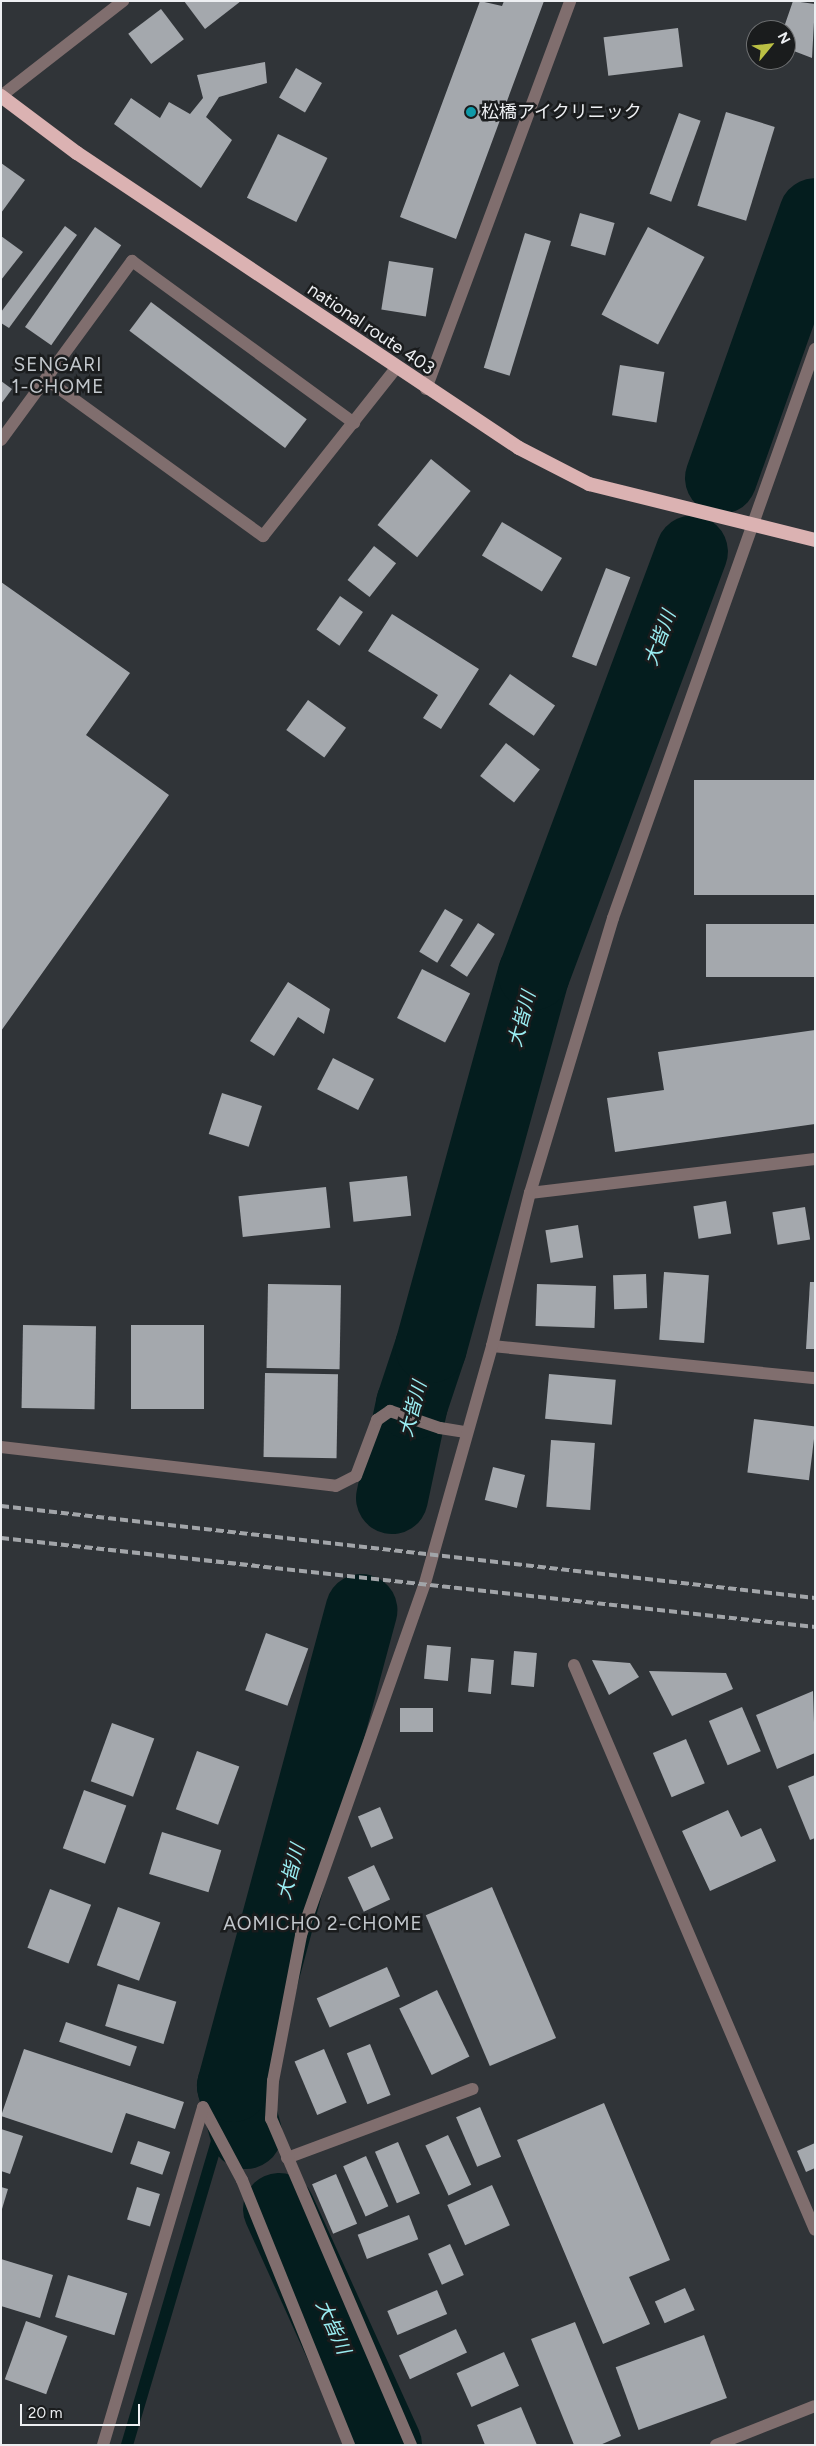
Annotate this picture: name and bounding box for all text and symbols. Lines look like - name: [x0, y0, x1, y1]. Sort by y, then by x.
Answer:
- north arrow: [746, 20, 796, 70]
- text: N: [774, 29, 794, 47]
- place label: 松橋アイクリニック: [481, 101, 643, 123]
- marker: 松橋アイクリニック: [465, 106, 477, 118]
- street label: national route 403: [303, 279, 439, 379]
- district label: SENGARI 1-CHOME: [11, 354, 105, 398]
- water label: 大皆川: [640, 607, 680, 669]
- water label: 大皆川: [504, 989, 540, 1049]
- water label: 大皆川: [395, 1379, 431, 1439]
- water label: 大皆川: [273, 1842, 309, 1902]
- district label: AOMICHO 2-CHOME: [221, 1913, 425, 1935]
- water label: 大皆川: [311, 2296, 355, 2358]
- scale bar: [22, 2394, 142, 2426]
- text: 20 m: [28, 2404, 62, 2422]

